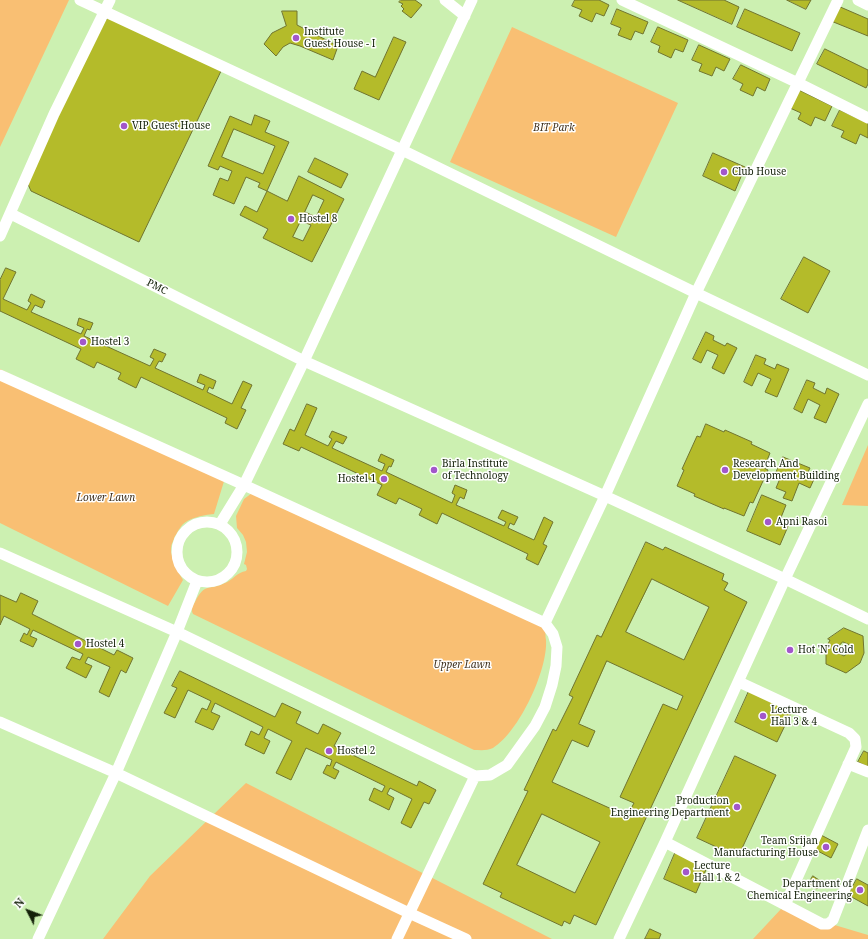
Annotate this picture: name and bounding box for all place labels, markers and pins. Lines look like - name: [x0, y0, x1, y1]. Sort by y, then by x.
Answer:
- place label: Institute Guest House - I: [304, 26, 375, 50]
- marker: Institute Guest House - I: [291, 33, 301, 43]
- place label: VIP Guest House: [132, 120, 210, 132]
- marker: VIP Guest House: [119, 121, 129, 131]
- place label: Club House: [732, 166, 786, 178]
- marker: Club House: [719, 167, 729, 177]
- place label: Hostel 8: [299, 213, 337, 225]
- marker: Hostel 8: [286, 214, 296, 224]
- place label: Hostel 3: [91, 336, 129, 348]
- marker: Hostel 3: [78, 337, 88, 347]
- place label: Birla Institute of Technology: [442, 458, 508, 482]
- place label: Research And Development Building: [733, 458, 839, 482]
- marker: Birla Institute of Technology: [429, 465, 439, 475]
- marker: Research And Development Building: [720, 465, 730, 475]
- place label: Hostel 1: [338, 473, 376, 485]
- marker: Hostel 1: [379, 474, 389, 484]
- place label: Apni Rasoi: [776, 516, 827, 528]
- marker: Apni Rasoi: [763, 517, 773, 527]
- place label: Hostel 4: [86, 638, 124, 650]
- marker: Hostel 4: [73, 639, 83, 649]
- place label: Hot 'N' Cold: [798, 644, 854, 656]
- marker: Hot 'N' Cold: [785, 645, 795, 655]
- place label: Lecture Hall 3 & 4: [771, 704, 817, 728]
- marker: Lecture Hall 3 & 4: [758, 711, 768, 721]
- place label: Hostel 2: [337, 745, 375, 757]
- marker: Hostel 2: [324, 746, 334, 756]
- place label: Production Engineering Department: [611, 795, 729, 818]
- marker: Production Engineering Department: [732, 802, 742, 812]
- place label: Team Srijan Manufacturing House: [714, 835, 818, 858]
- marker: Team Srijan Manufacturing House: [821, 842, 831, 852]
- place label: Lecture Hall 1 & 2: [694, 860, 740, 884]
- marker: Lecture Hall 1 & 2: [681, 867, 691, 877]
- place label: Department of Chemical Engineering: [747, 878, 852, 902]
- marker: Department of Chemical Engineering: [855, 885, 865, 895]

